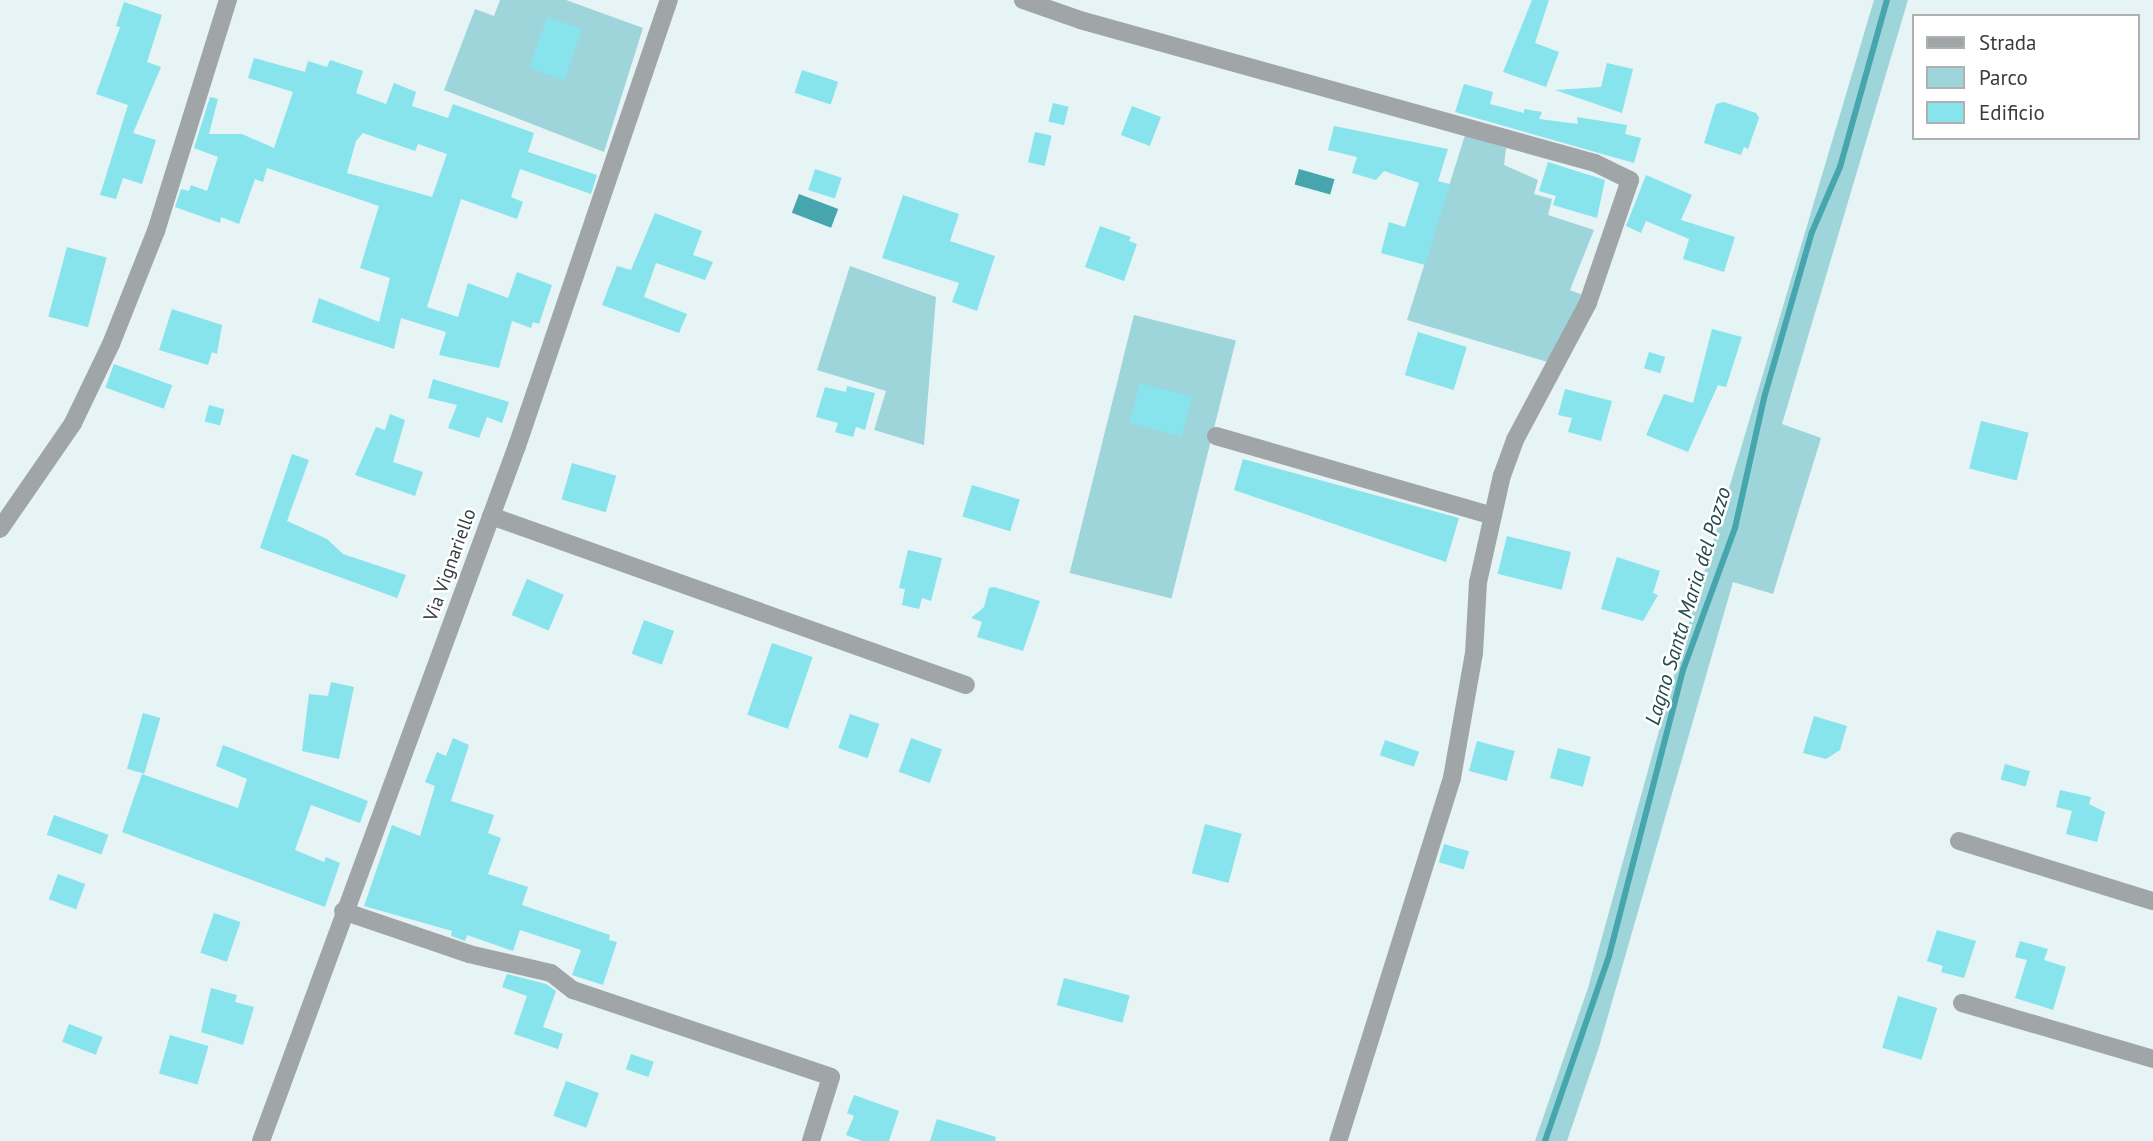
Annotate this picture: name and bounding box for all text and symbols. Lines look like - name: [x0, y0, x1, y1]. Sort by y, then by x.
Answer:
- legend: [1912, 14, 2139, 140]
- text: Strada: [1979, 29, 2037, 56]
- text: Parco: [1979, 64, 2028, 91]
- text: Edificio: [1979, 99, 2045, 126]
- water label: Lagno Santa Maria del Pozzo: [1640, 484, 1736, 728]
- street label: Via Vignariello: [419, 505, 481, 625]

